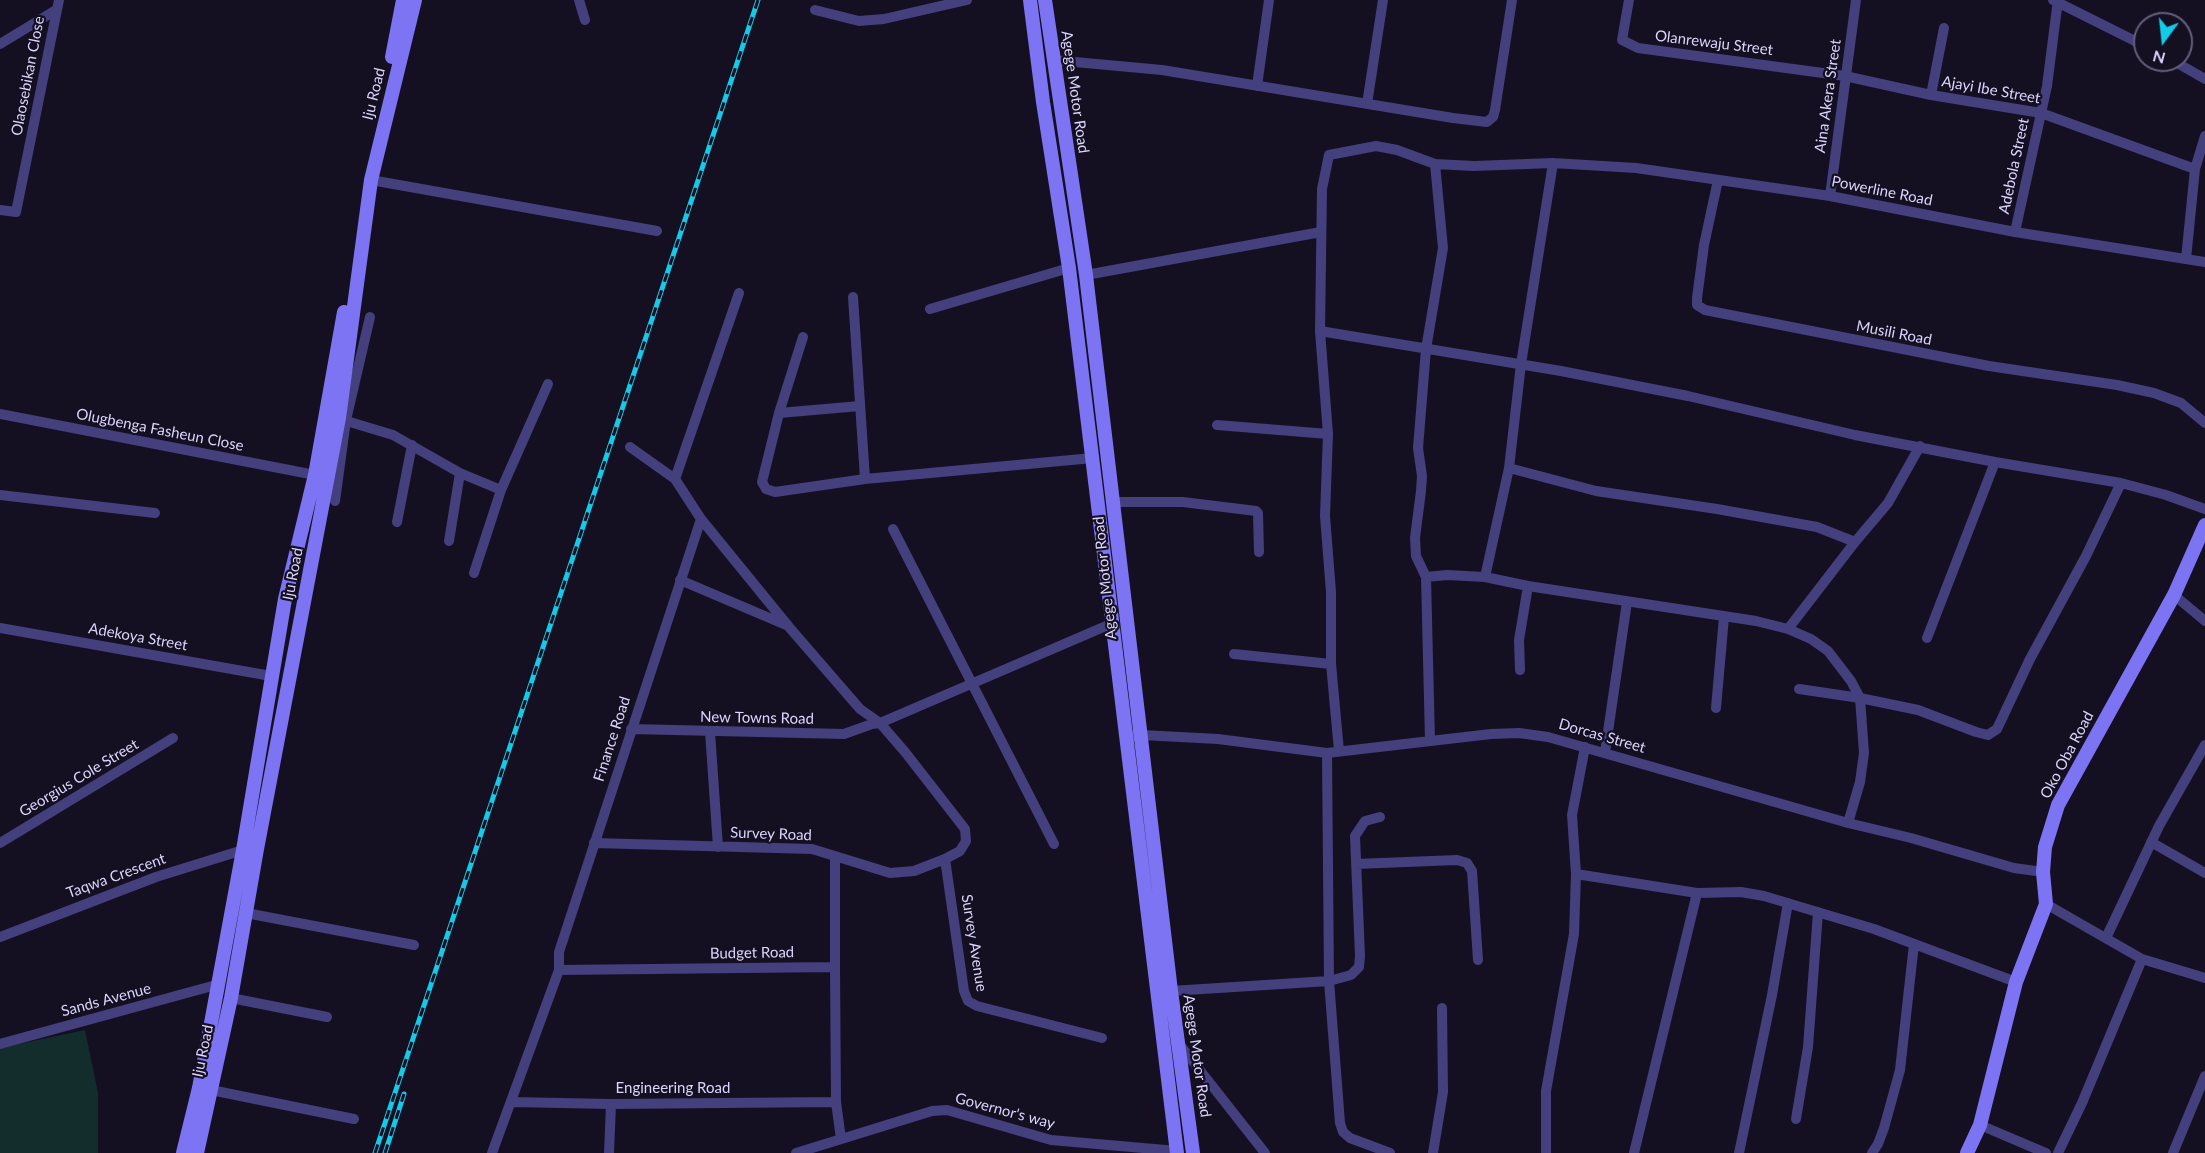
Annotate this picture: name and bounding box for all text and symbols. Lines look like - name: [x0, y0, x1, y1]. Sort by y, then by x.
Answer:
- north arrow: [2133, 12, 2193, 72]
- street label: Olaosebikan Close: [8, 15, 48, 137]
- street label: Olanrewaju Street: [1654, 27, 1774, 59]
- street label: Agege Motor Road: [1057, 30, 1093, 154]
- street label: Aina Akera Street: [1811, 38, 1845, 154]
- text: N: [2150, 47, 2167, 69]
- street label: Iju Road: [359, 66, 389, 122]
- street label: Ajayi Ibe Street: [1940, 72, 2042, 108]
- street label: Adebola Street: [1995, 116, 2033, 216]
- street label: Powerline Road: [1830, 172, 1934, 210]
- street label: Musili Road: [1855, 317, 1933, 349]
- street label: Olugbenga Fasheun Close: [75, 405, 245, 455]
- street label: Agege Motor Road: [1090, 516, 1120, 640]
- street label: Iju Road: [279, 546, 307, 602]
- street label: Adekoya Street: [87, 619, 189, 655]
- street label: Finance Road: [590, 694, 634, 784]
- street label: New Towns Road: [700, 708, 814, 728]
- street label: Oko Oba Road: [2036, 708, 2098, 802]
- street label: Dorcas Street: [1557, 715, 1647, 757]
- street label: Georgius Cole Street: [16, 735, 142, 821]
- street label: Survey Road: [730, 824, 812, 844]
- street label: Taqwa Crescent: [64, 850, 168, 902]
- street label: Survey Avenue: [957, 893, 991, 993]
- street label: Budget Road: [710, 943, 794, 963]
- street label: Sands Avenue: [59, 979, 153, 1021]
- street label: Agege Motor Road: [1179, 994, 1215, 1118]
- street label: Iju Road: [189, 1023, 217, 1079]
- street label: Engineering Road: [616, 1079, 730, 1097]
- street label: Governor's way: [953, 1089, 1057, 1133]

